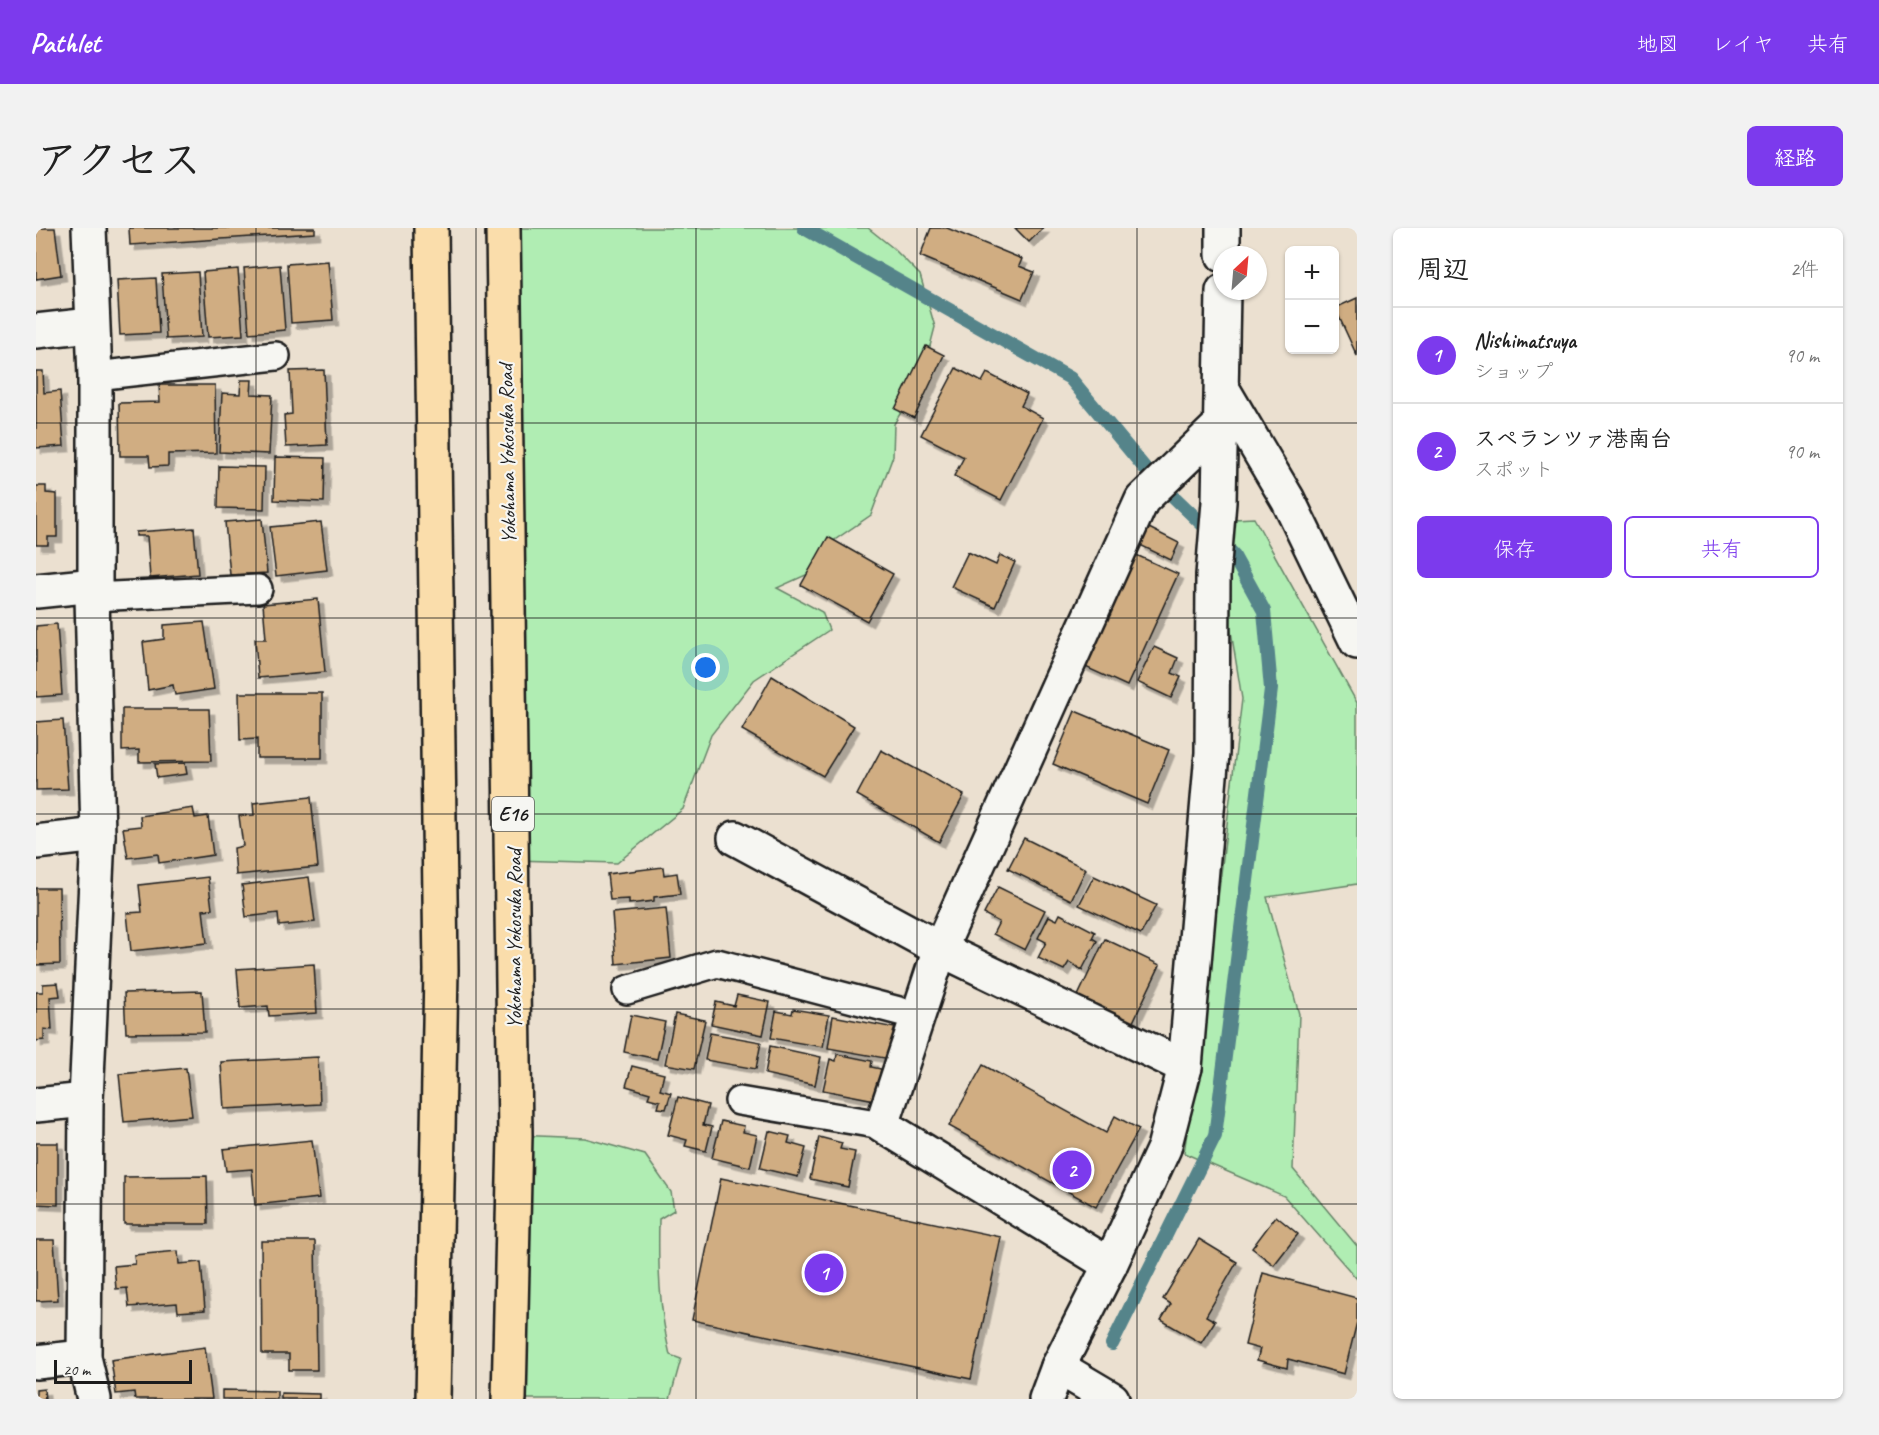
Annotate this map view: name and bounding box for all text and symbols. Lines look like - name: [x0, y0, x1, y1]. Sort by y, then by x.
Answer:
- text: Pathlet: [30, 25, 100, 60]
- text: 地図: [1637, 31, 1679, 57]
- text: レイヤ: [1712, 31, 1774, 57]
- text: 共有: [1807, 31, 1849, 57]
- button: 経路: [1747, 126, 1843, 186]
- text: アクセス: [36, 134, 201, 187]
- north arrow: [1213, 246, 1267, 300]
- map controls: [1285, 246, 1339, 354]
- button: +: [1285, 246, 1339, 300]
- text: 周辺: [1417, 253, 1469, 286]
- text: 2件: [1790, 257, 1819, 282]
- button: −: [1285, 300, 1339, 354]
- text: Nishimatsuya: [1474, 327, 1576, 355]
- text: 1: [1432, 343, 1441, 368]
- text: 90 m: [1785, 343, 1819, 368]
- text: ショップ: [1474, 359, 1553, 384]
- street label: Yokohama Yokosuka Road: [492, 360, 522, 544]
- text: スペランツァ港南台: [1474, 425, 1672, 453]
- text: 2: [1432, 439, 1441, 464]
- text: 90 m: [1785, 439, 1819, 464]
- text: スポット: [1474, 457, 1554, 482]
- button: 保存: [1417, 516, 1612, 578]
- button: 共有: [1624, 516, 1819, 578]
- your location: [691, 653, 720, 682]
- road number: E16: [492, 797, 534, 831]
- street label: Yokohama Yokosuka Road: [501, 845, 527, 1029]
- pin: 2: [1052, 1148, 1092, 1192]
- pin: 1: [804, 1250, 844, 1296]
- scale bar: [54, 1357, 192, 1384]
- text: 20 m: [63, 1360, 90, 1380]

